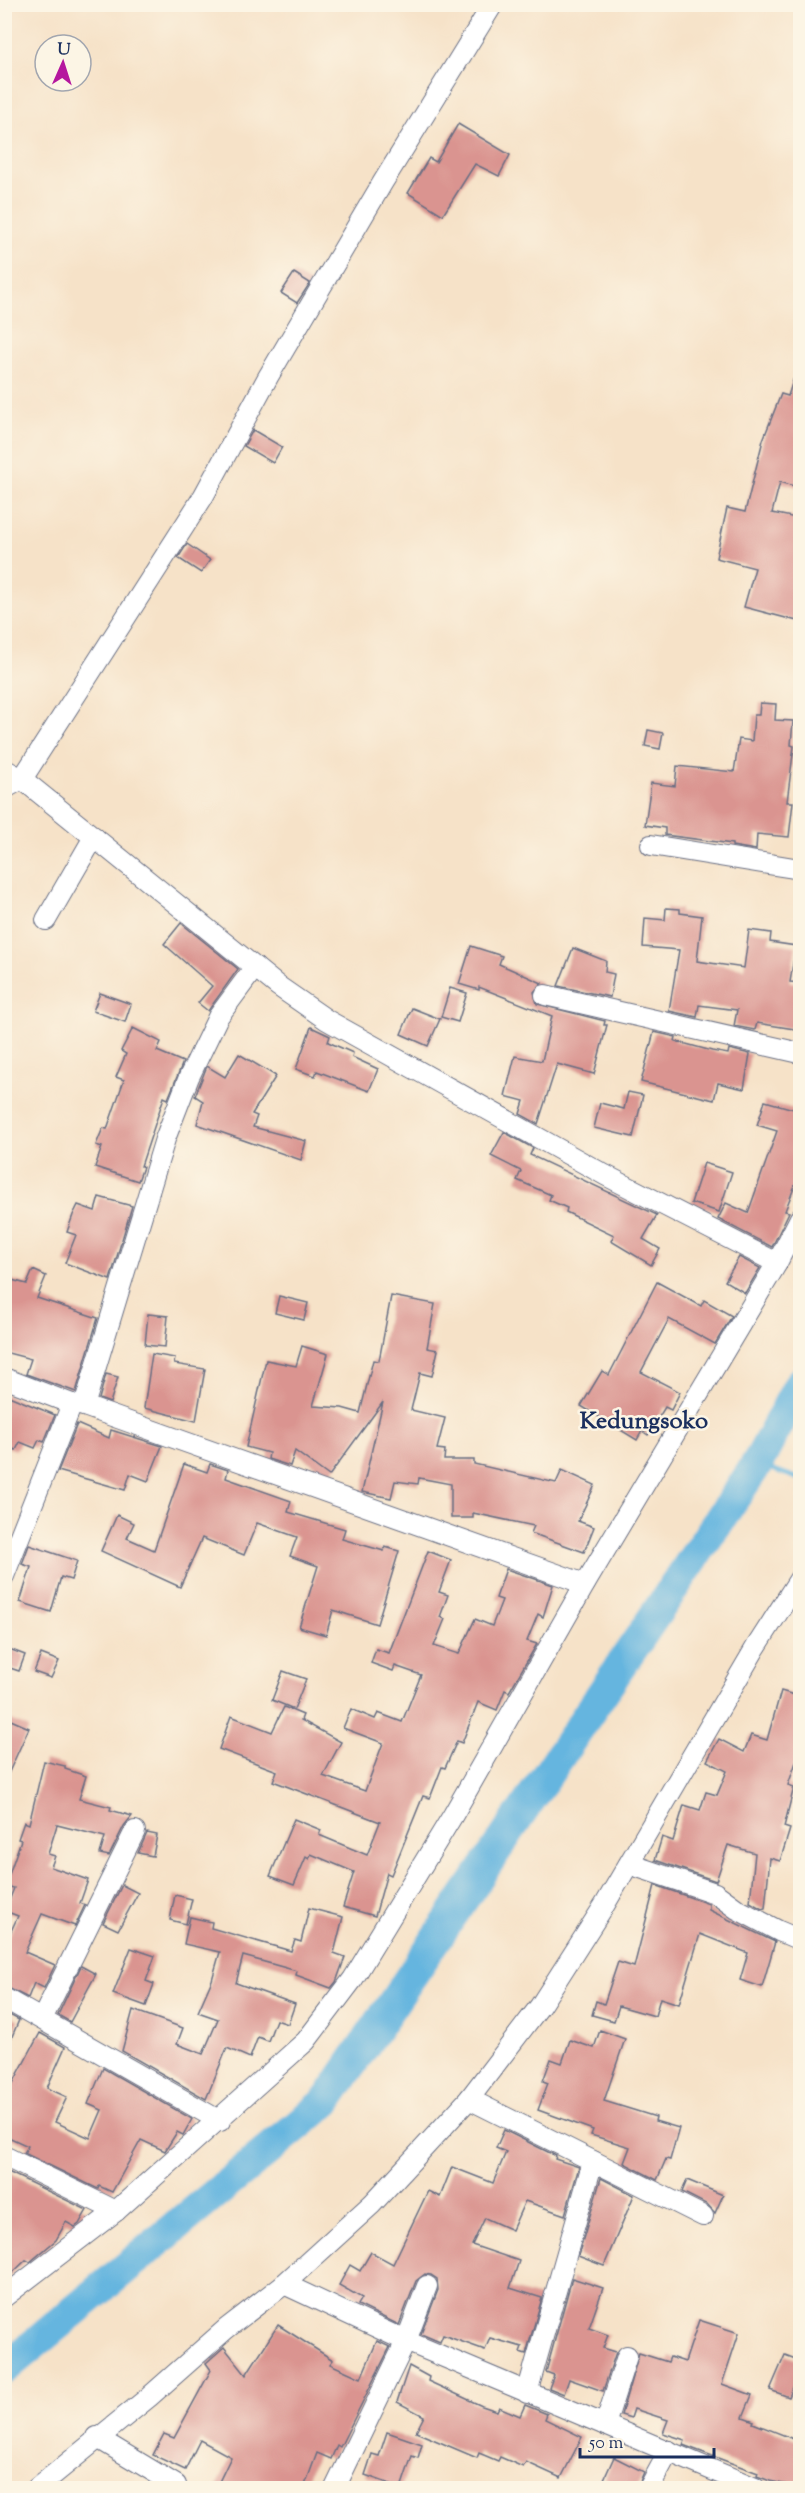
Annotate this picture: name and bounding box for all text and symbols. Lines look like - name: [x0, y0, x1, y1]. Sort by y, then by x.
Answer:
- north arrow: [33, 33, 93, 93]
- text: U: [57, 39, 72, 62]
- district label: Kedungsoko: [580, 1405, 708, 1439]
- scale bar: [580, 2421, 714, 2459]
- text: 50 m: [588, 2431, 624, 2457]

